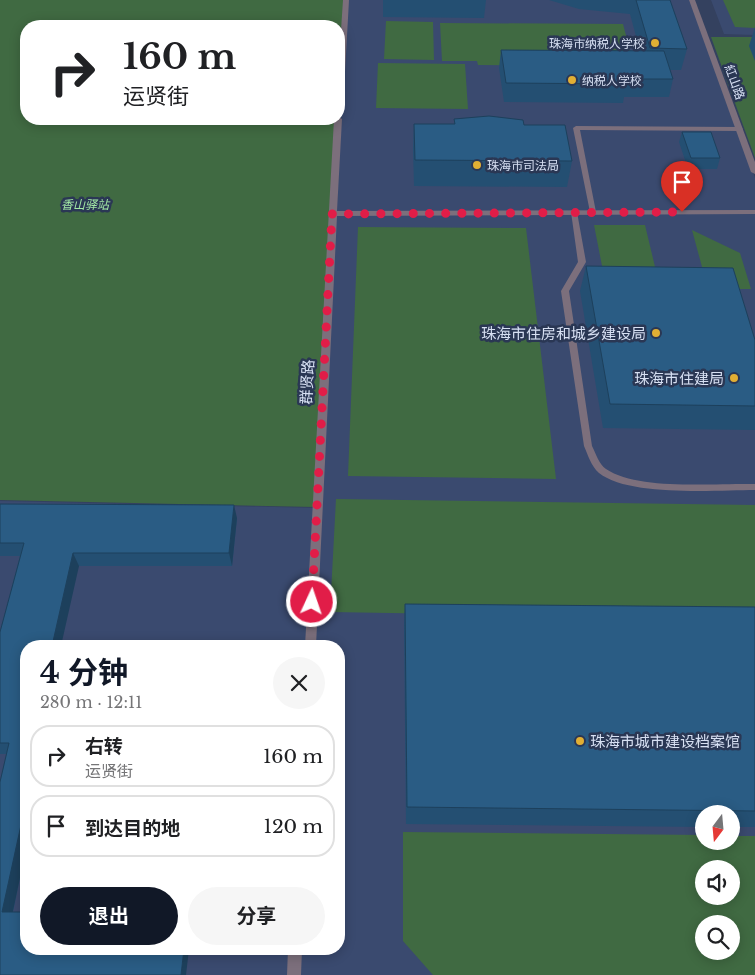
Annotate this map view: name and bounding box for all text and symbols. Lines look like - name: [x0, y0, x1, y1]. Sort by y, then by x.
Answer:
- text: 160 m: [123, 35, 236, 78]
- place label: 珠海市纳税人学校: [549, 36, 645, 51]
- marker: 珠海市纳税人学校: [649, 37, 661, 49]
- icon: right: [40, 40, 105, 105]
- street label: 紅山路: [722, 63, 748, 101]
- place label: 纳税人学校: [582, 73, 642, 88]
- marker: 纳税人学校: [566, 74, 578, 86]
- text: 运贤街: [123, 83, 189, 110]
- place label: 珠海市司法局: [487, 158, 559, 173]
- marker: 珠海市司法局: [471, 159, 483, 171]
- pin: [661, 161, 703, 212]
- icon: arrive: [668, 168, 696, 196]
- park label: 香山驿站: [61, 197, 111, 212]
- place label: 珠海市住房和城乡建设局: [481, 324, 646, 343]
- marker: 珠海市住房和城乡建设局: [650, 327, 662, 339]
- street label: 群贤路: [296, 359, 318, 405]
- place label: 珠海市住建局: [634, 369, 724, 388]
- marker: 珠海市住建局: [728, 372, 740, 384]
- position arrow: [285, 575, 337, 627]
- text: 4 分钟: [40, 654, 128, 691]
- button: close: [273, 657, 325, 709]
- text: 280 m · 12:11: [40, 692, 142, 712]
- place label: 珠海市城市建设档案馆: [590, 732, 740, 751]
- text: 右转: [85, 735, 123, 758]
- marker: 珠海市城市建设档案馆: [574, 735, 586, 747]
- icon: right: [42, 742, 70, 770]
- text: 160 m: [263, 745, 323, 768]
- text: 运贤街: [85, 761, 133, 781]
- north arrow: [695, 805, 740, 850]
- map controls: [695, 805, 740, 960]
- icon: arrive: [42, 812, 70, 840]
- text: 120 m: [263, 815, 323, 838]
- text: 到达目的地: [85, 817, 180, 840]
- button: sound: [695, 860, 740, 905]
- button: 退出: [40, 887, 178, 945]
- button: 分享: [188, 887, 325, 945]
- button: search: [695, 915, 740, 960]

